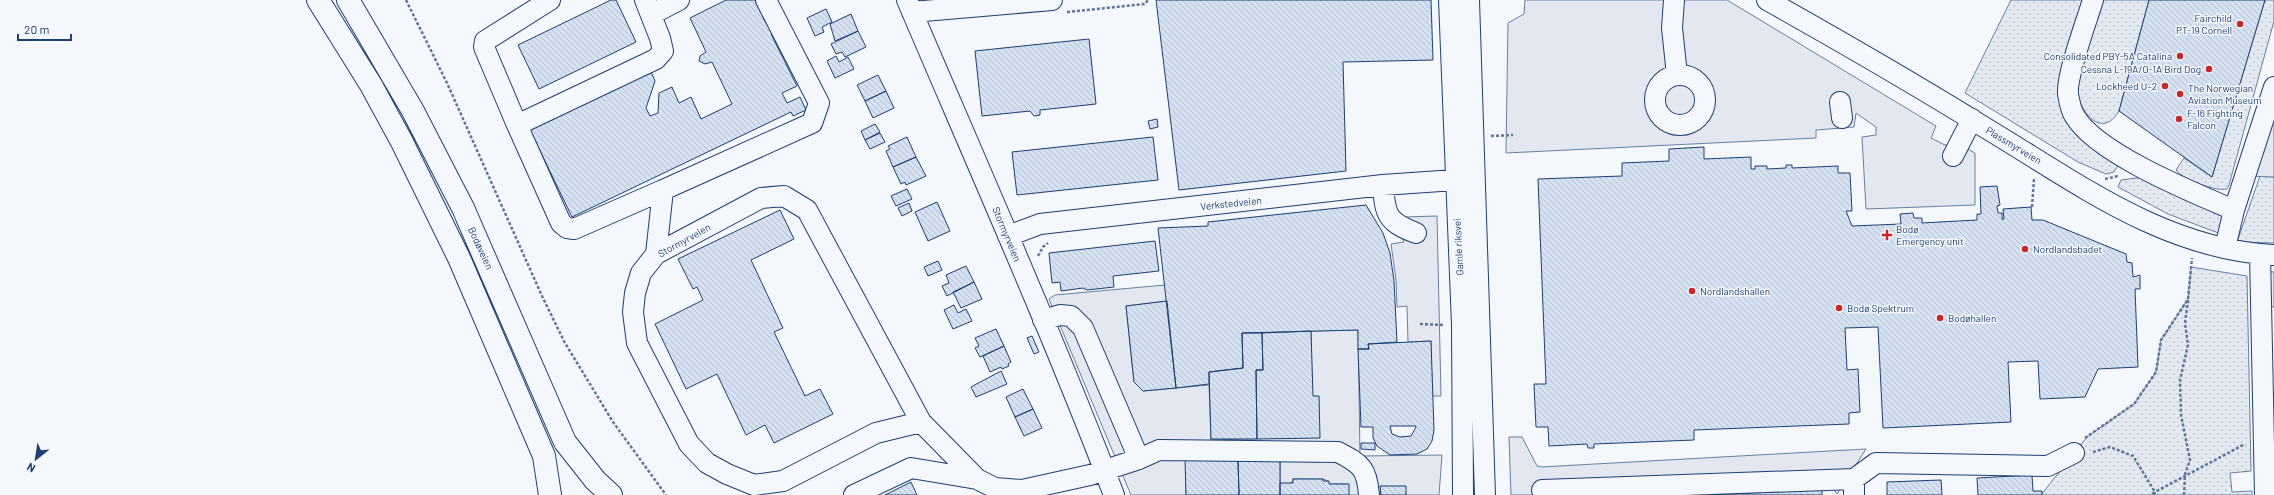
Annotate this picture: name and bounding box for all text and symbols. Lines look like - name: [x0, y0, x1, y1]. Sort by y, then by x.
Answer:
- place label: Fairchild PT-19 Cornell: [2176, 12, 2232, 36]
- scale bar: [18, 16, 71, 42]
- marker: Fairchild PT-19 Cornell: [2235, 19, 2245, 29]
- text: 20 m: [24, 22, 50, 36]
- place label: Consolidated PBY-5A Catalina: [2044, 50, 2172, 62]
- marker: Consolidated PBY-5A Catalina: [2175, 51, 2185, 61]
- place label: Cessna L-19A/O-1A Bird Dog: [2081, 63, 2201, 75]
- marker: Cessna L-19A/O-1A Bird Dog: [2204, 64, 2214, 74]
- place label: Lockheed U–2: [2096, 80, 2157, 92]
- marker: Lockheed U–2: [2160, 81, 2170, 91]
- place label: The Norwegian Aviation Museum: [2188, 82, 2261, 106]
- marker: The Norwegian Aviation Museum: [2175, 89, 2185, 99]
- place label: F-16 Fighting Falcon: [2187, 107, 2243, 131]
- marker: F-16 Fighting Falcon: [2174, 114, 2184, 124]
- street label: Plassmyrveien: [1984, 124, 2044, 166]
- street label: Verkstedveien: [1200, 194, 1262, 212]
- street label: Stormyrveien: [990, 205, 1024, 263]
- street label: Gamle riksvei: [1451, 218, 1465, 276]
- street label: Stormyrveien: [656, 221, 712, 259]
- place label: Bodø Emergency unit: [1896, 223, 1964, 247]
- street label: Bodøveien: [466, 225, 496, 271]
- marker: Bodø Emergency unit: [1881, 229, 1893, 241]
- place label: Nordlandsbadet: [2033, 243, 2103, 255]
- marker: Nordlandsbadet: [2020, 244, 2030, 254]
- place label: Nordlandshallen: [1700, 285, 1770, 297]
- marker: Nordlandshallen: [1687, 286, 1697, 296]
- place label: Bodø Spektrum: [1847, 302, 1914, 314]
- marker: Bodø Spektrum: [1834, 303, 1844, 313]
- place label: Bodøhallen: [1948, 312, 1996, 324]
- marker: Bodøhallen: [1935, 313, 1945, 323]
- north arrow: [16, 439, 56, 479]
- text: N: [24, 461, 37, 476]

